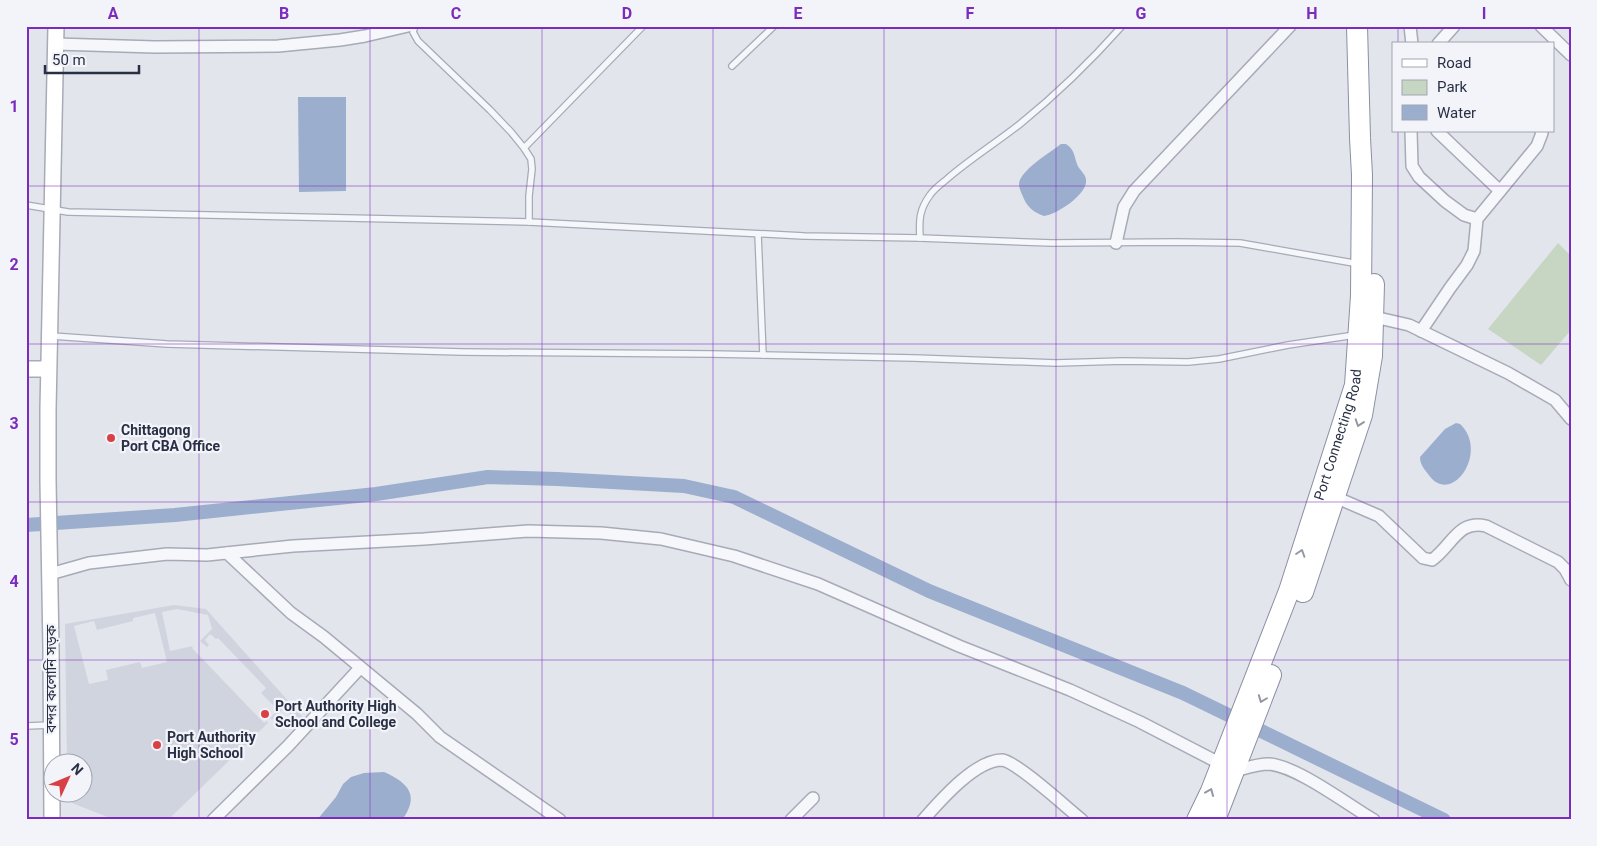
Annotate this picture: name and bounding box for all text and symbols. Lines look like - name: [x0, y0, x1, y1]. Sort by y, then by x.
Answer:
- text: A: [108, 4, 119, 23]
- text: B: [279, 4, 289, 23]
- text: C: [451, 4, 461, 23]
- text: D: [622, 4, 632, 23]
- text: E: [794, 4, 803, 23]
- text: F: [966, 4, 975, 23]
- text: G: [1136, 4, 1147, 23]
- text: H: [1306, 4, 1318, 23]
- text: I: [1482, 4, 1486, 23]
- scale bar: [45, 42, 139, 74]
- legend: [1392, 42, 1554, 132]
- text: 50 m: [52, 51, 86, 69]
- text: Road: [1437, 54, 1471, 72]
- text: Park: [1437, 78, 1468, 96]
- text: 1: [9, 97, 19, 116]
- text: Water: [1437, 104, 1476, 122]
- text: 2: [9, 255, 19, 274]
- street label: Port Connecting Road: [1311, 368, 1364, 502]
- text: 3: [9, 414, 19, 433]
- one-way arrow: [1355, 419, 1365, 427]
- place label: Chittagong Port CBA Office: [121, 422, 220, 454]
- marker: Chittagong Port CBA Office: [105, 432, 117, 444]
- one-way arrow: [1295, 549, 1305, 557]
- text: 4: [9, 572, 19, 591]
- street label: বন্দর কলোনি সড়ক: [43, 624, 59, 734]
- one-way arrow: [1258, 694, 1268, 703]
- place label: Port Authority High School and College: [275, 698, 397, 730]
- marker: Port Authority High School and College: [259, 708, 271, 720]
- place label: Port Authority High School: [167, 729, 257, 761]
- text: 5: [9, 730, 19, 749]
- marker: Port Authority High School: [151, 739, 163, 751]
- north arrow: [42, 754, 92, 804]
- text: N: [68, 760, 87, 778]
- one-way arrow: [1203, 788, 1214, 797]

